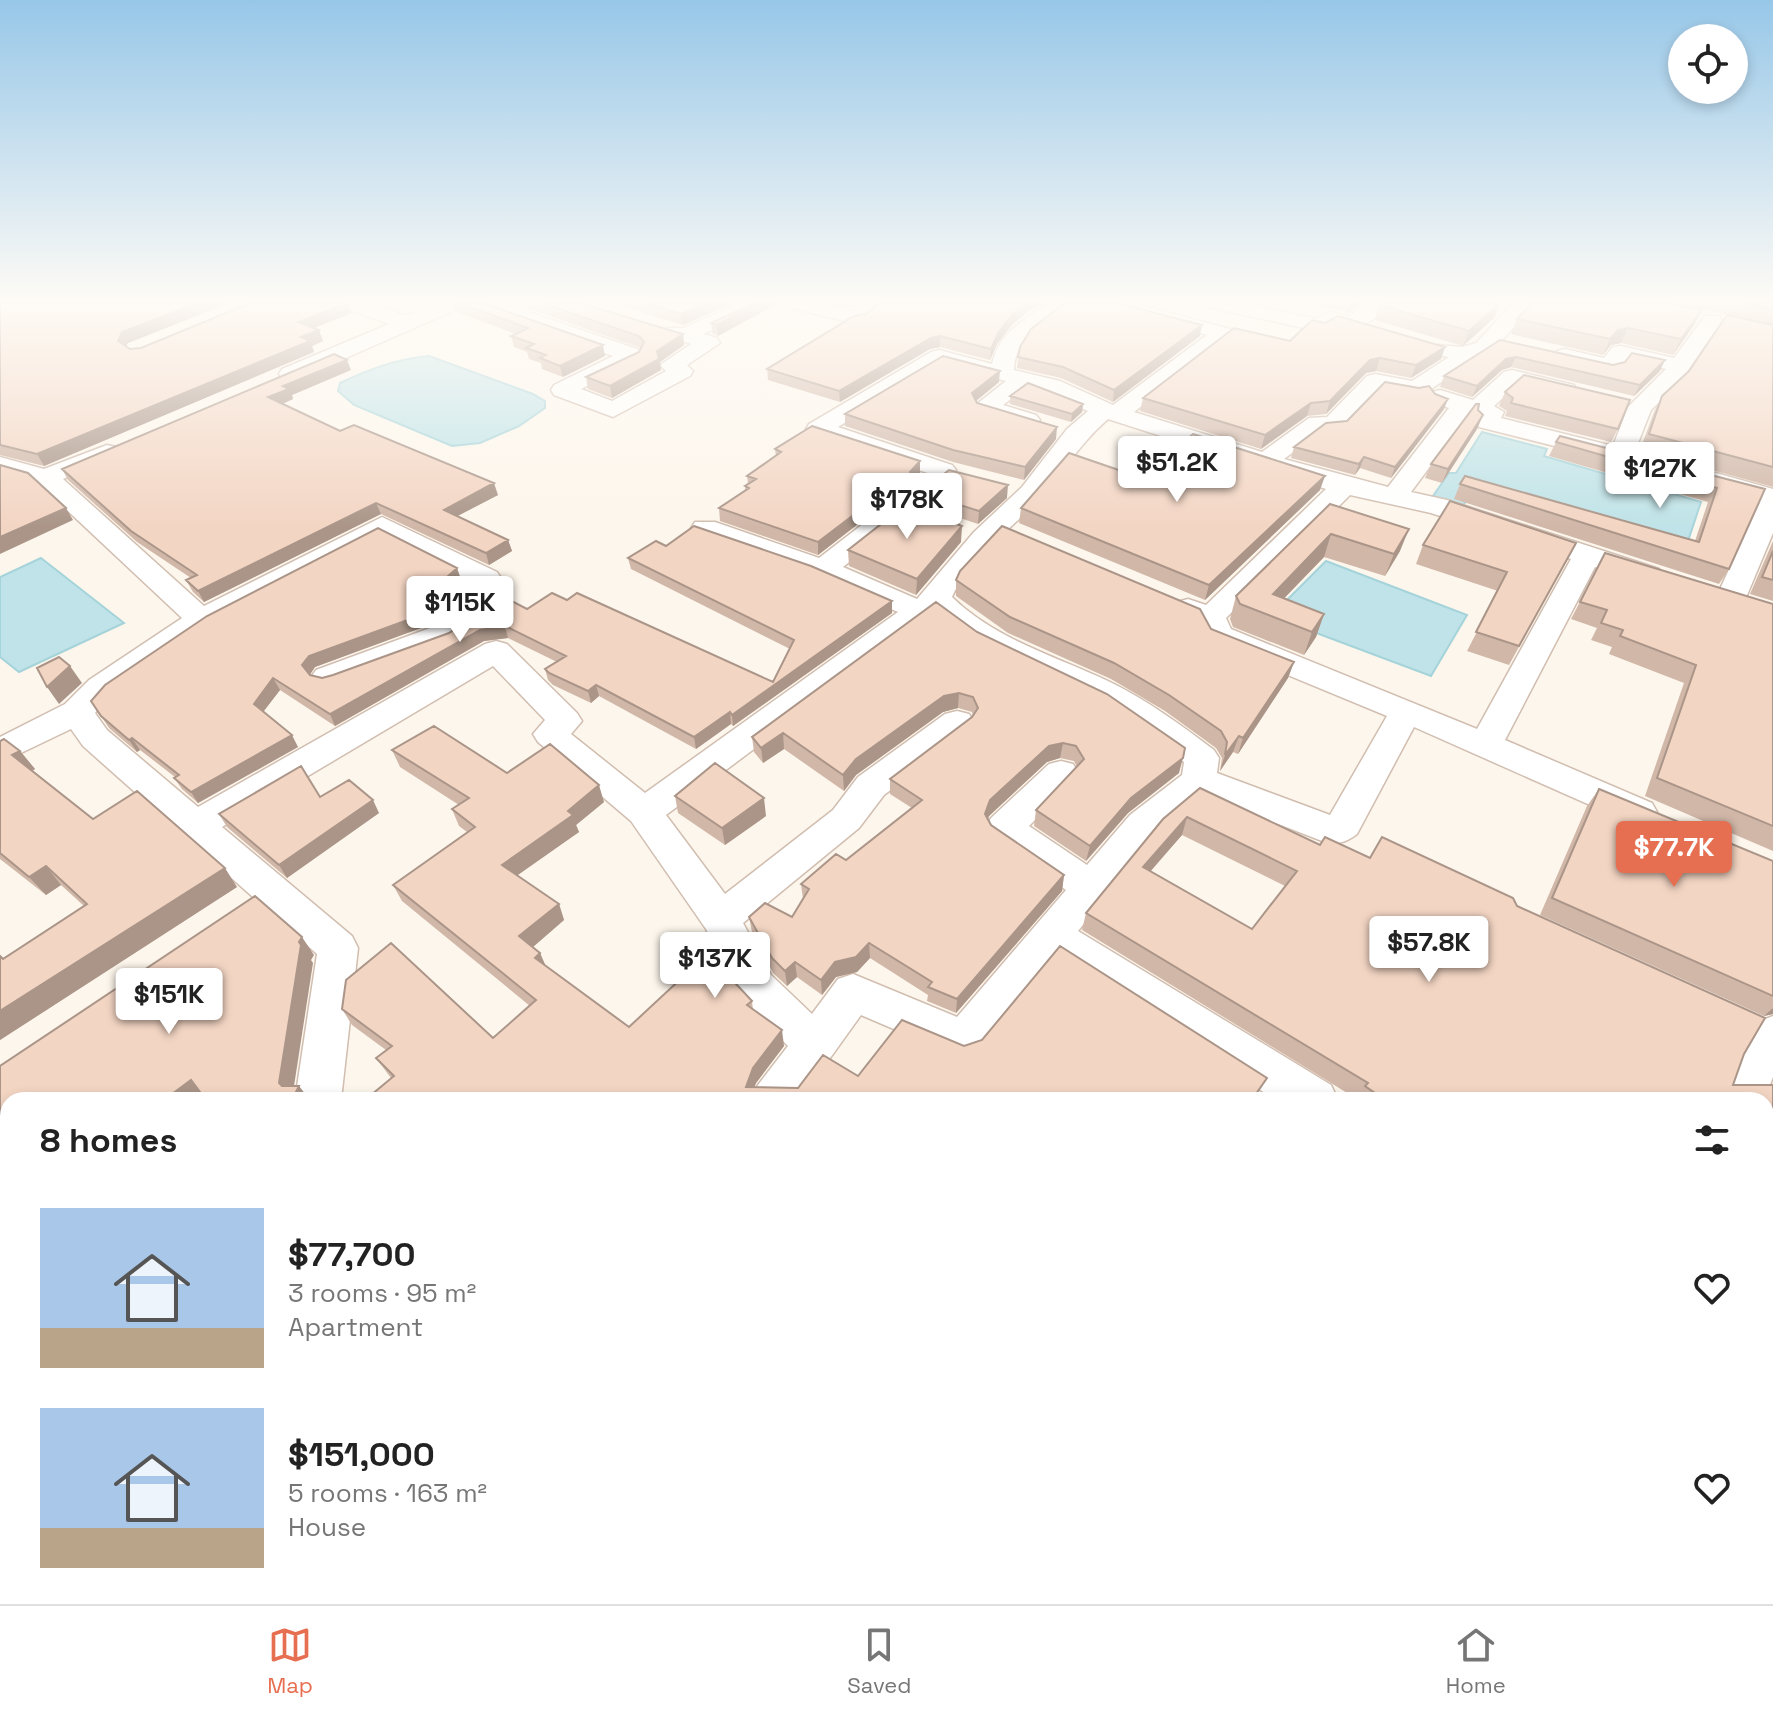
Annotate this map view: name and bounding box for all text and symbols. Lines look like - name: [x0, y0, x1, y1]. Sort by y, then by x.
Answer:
- map controls: [1668, 24, 1748, 104]
- button: locate: [1668, 24, 1748, 104]
- pin: $51.2K: [1112, 436, 1242, 504]
- pin: $127K: [1604, 442, 1716, 510]
- text: $51.2K: [1136, 445, 1218, 479]
- text: $127K: [1623, 451, 1697, 485]
- pin: $178K: [851, 473, 963, 541]
- text: $178K: [870, 482, 944, 516]
- pin: $115K: [404, 576, 516, 644]
- text: $115K: [424, 585, 496, 619]
- pin: $77.7K: [1609, 821, 1739, 889]
- text: $77.7K: [1634, 830, 1714, 864]
- pin: $57.8K: [1364, 916, 1494, 984]
- text: $57.8K: [1387, 925, 1471, 959]
- pin: $137K: [659, 932, 771, 1000]
- text: $137K: [678, 941, 752, 975]
- pin: $151K: [113, 968, 225, 1036]
- text: $151K: [134, 977, 204, 1011]
- icon: filters: [1690, 1118, 1734, 1162]
- text: 8 homes: [40, 1119, 177, 1162]
- text: $77,700: [288, 1233, 416, 1276]
- icon: home: [104, 1240, 200, 1336]
- icon: heart: [1690, 1266, 1734, 1310]
- text: 3 rooms · 95 m²: [288, 1276, 476, 1310]
- text: Apartment: [288, 1310, 423, 1344]
- text: $151,000: [288, 1433, 435, 1476]
- icon: home: [104, 1440, 200, 1536]
- icon: heart: [1690, 1466, 1734, 1510]
- text: 5 rooms · 163 m²: [288, 1476, 487, 1510]
- text: House: [288, 1510, 366, 1544]
- tab: Map: [267, 1623, 313, 1699]
- tab: Saved: [847, 1623, 912, 1699]
- tab: Home: [1446, 1623, 1506, 1699]

